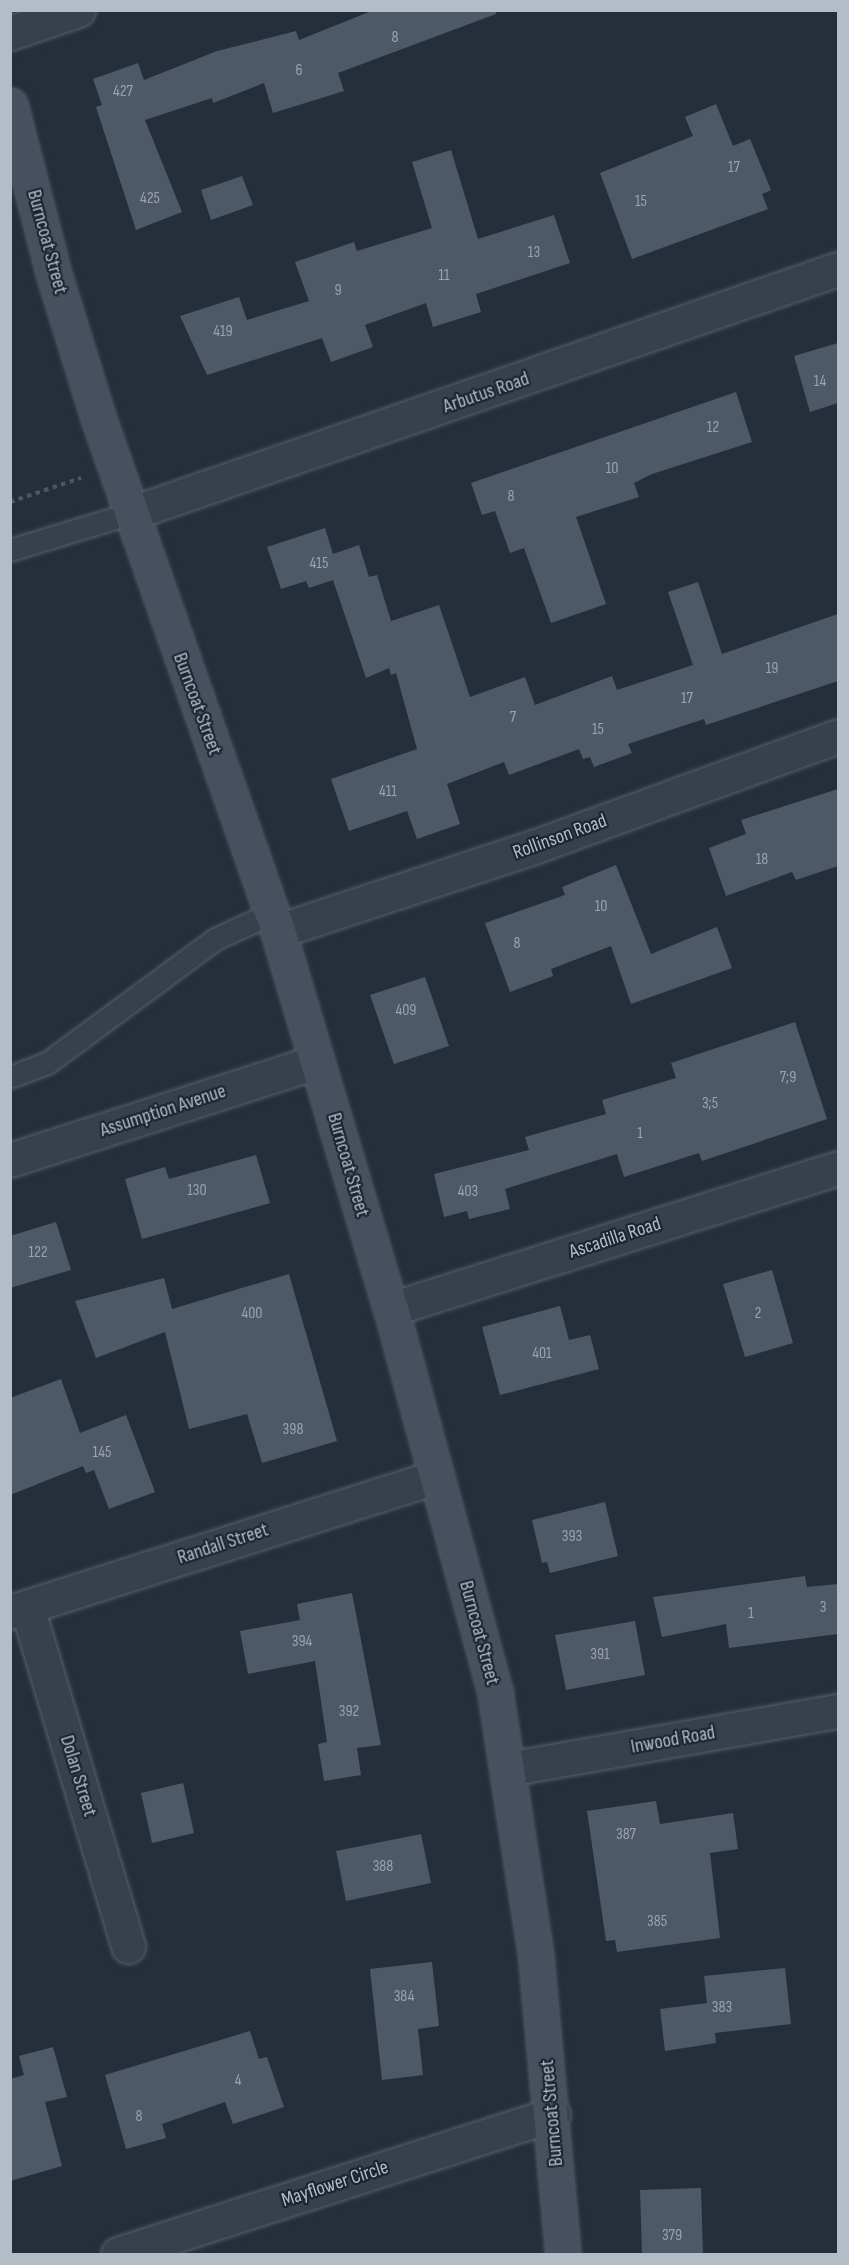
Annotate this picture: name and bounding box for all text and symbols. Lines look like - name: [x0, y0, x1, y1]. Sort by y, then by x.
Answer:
- house number: 8: [391, 28, 399, 48]
- house number: 6: [295, 61, 303, 81]
- house number: 427: [113, 82, 133, 102]
- house number: 17: [728, 158, 740, 178]
- street label: Burncoat Street: [22, 187, 72, 297]
- house number: 425: [140, 189, 160, 209]
- house number: 15: [635, 192, 647, 212]
- house number: 13: [528, 243, 540, 263]
- house number: 11: [438, 266, 450, 286]
- house number: 9: [334, 281, 342, 301]
- house number: 419: [213, 322, 233, 342]
- street label: Arbutus Road: [440, 367, 532, 419]
- house number: 14: [814, 372, 826, 392]
- house number: 12: [707, 418, 719, 438]
- house number: 10: [606, 459, 618, 479]
- house number: 8: [507, 487, 515, 507]
- house number: 415: [310, 554, 328, 574]
- street label: Burncoat Street: [167, 650, 227, 758]
- house number: 19: [766, 659, 778, 679]
- house number: 17: [681, 689, 693, 709]
- house number: 7: [510, 708, 516, 728]
- house number: 15: [592, 720, 604, 740]
- house number: 411: [379, 782, 397, 802]
- street label: Rollinson Road: [510, 809, 610, 865]
- house number: 18: [756, 850, 768, 870]
- house number: 10: [595, 897, 607, 917]
- house number: 8: [513, 934, 521, 954]
- house number: 409: [396, 1001, 416, 1021]
- house number: 7;9: [780, 1068, 796, 1088]
- street label: Assumption Avenue: [97, 1079, 229, 1143]
- house number: 3;5: [702, 1094, 718, 1114]
- street label: Burncoat Street: [322, 1110, 374, 1220]
- house number: 1: [637, 1124, 643, 1144]
- house number: 130: [187, 1181, 207, 1201]
- house number: 403: [458, 1182, 478, 1202]
- street label: Ascadilla Road: [566, 1212, 664, 1264]
- house number: 122: [29, 1243, 47, 1263]
- house number: 400: [242, 1304, 262, 1324]
- house number: 2: [755, 1304, 761, 1324]
- house number: 401: [532, 1344, 552, 1364]
- house number: 398: [283, 1420, 303, 1440]
- house number: 145: [93, 1443, 111, 1463]
- street label: Randall Street: [175, 1518, 271, 1570]
- house number: 393: [562, 1527, 582, 1547]
- street label: Burncoat Street: [454, 1578, 504, 1688]
- house number: 3: [820, 1598, 826, 1618]
- house number: 1: [748, 1604, 754, 1624]
- house number: 394: [292, 1632, 312, 1652]
- house number: 391: [590, 1645, 610, 1665]
- house number: 392: [339, 1702, 359, 1722]
- street label: Inwood Road: [629, 1721, 717, 1759]
- street label: Dolan Street: [54, 1733, 102, 1819]
- house number: 387: [616, 1825, 636, 1845]
- house number: 388: [373, 1857, 393, 1877]
- house number: 385: [647, 1912, 667, 1932]
- house number: 384: [394, 1987, 414, 2007]
- house number: 383: [712, 1998, 732, 2018]
- street label: Burncoat Street: [535, 2059, 569, 2167]
- house number: 4: [235, 2071, 241, 2091]
- house number: 8: [135, 2107, 143, 2127]
- street label: Mayflower Circle: [279, 2155, 391, 2213]
- house number: 379: [662, 2226, 682, 2246]

